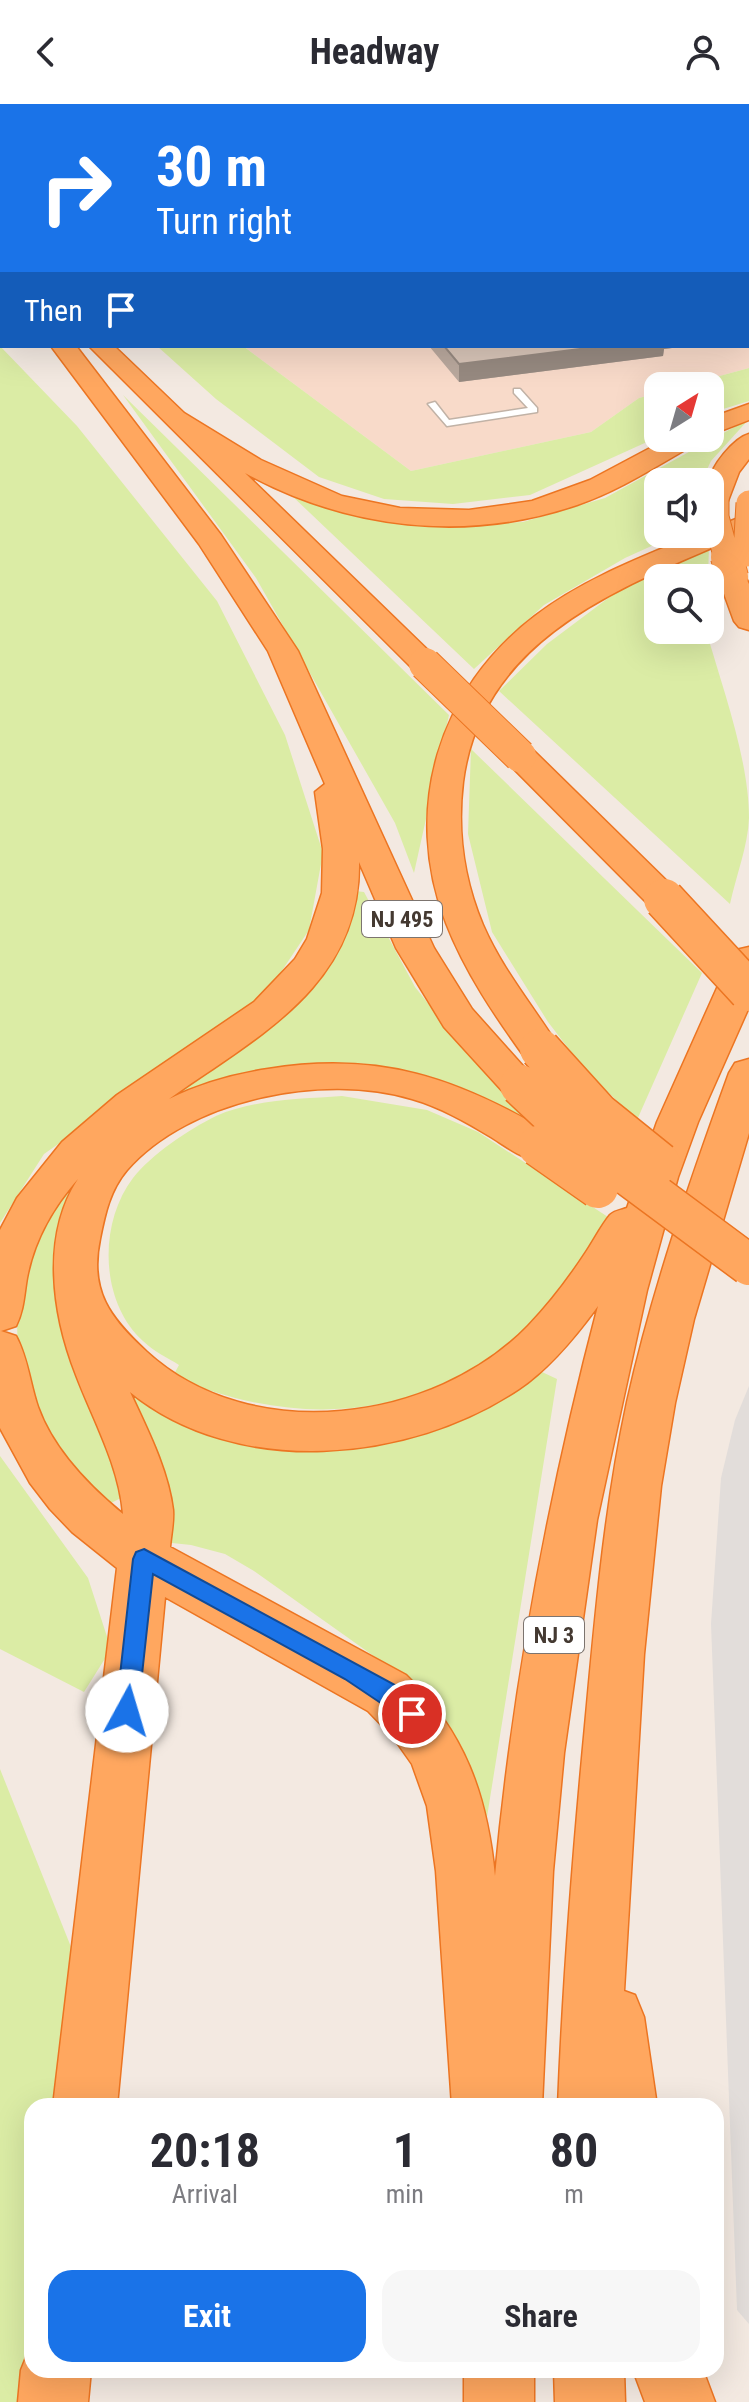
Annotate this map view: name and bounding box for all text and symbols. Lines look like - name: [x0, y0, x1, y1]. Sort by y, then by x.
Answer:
- icon: back: [24, 30, 68, 74]
- icon: person: [681, 30, 725, 74]
- text: Headway: [310, 31, 439, 73]
- text: 30 m: [156, 134, 267, 200]
- icon: right: [24, 136, 128, 240]
- text: Turn right: [156, 201, 292, 243]
- icon: arrive: [99, 288, 143, 332]
- text: Then: [24, 293, 83, 328]
- north arrow: [644, 372, 724, 452]
- map controls: [644, 372, 724, 644]
- button: sound: [644, 468, 724, 548]
- button: search: [644, 564, 724, 644]
- road number: NJ 495: [362, 901, 442, 937]
- road number: NJ 3: [524, 1617, 584, 1653]
- position arrow: [85, 1669, 169, 1753]
- pin: [378, 1680, 446, 1748]
- icon: arrive: [390, 1692, 434, 1736]
- text: 20:18: [150, 2122, 260, 2179]
- text: 1: [393, 2122, 417, 2179]
- text: 80: [550, 2122, 598, 2179]
- text: Arrival: [172, 2179, 238, 2209]
- text: min: [386, 2179, 424, 2209]
- text: m: [564, 2179, 584, 2209]
- button: Exit: [48, 2270, 366, 2362]
- button: Share: [382, 2270, 700, 2362]

